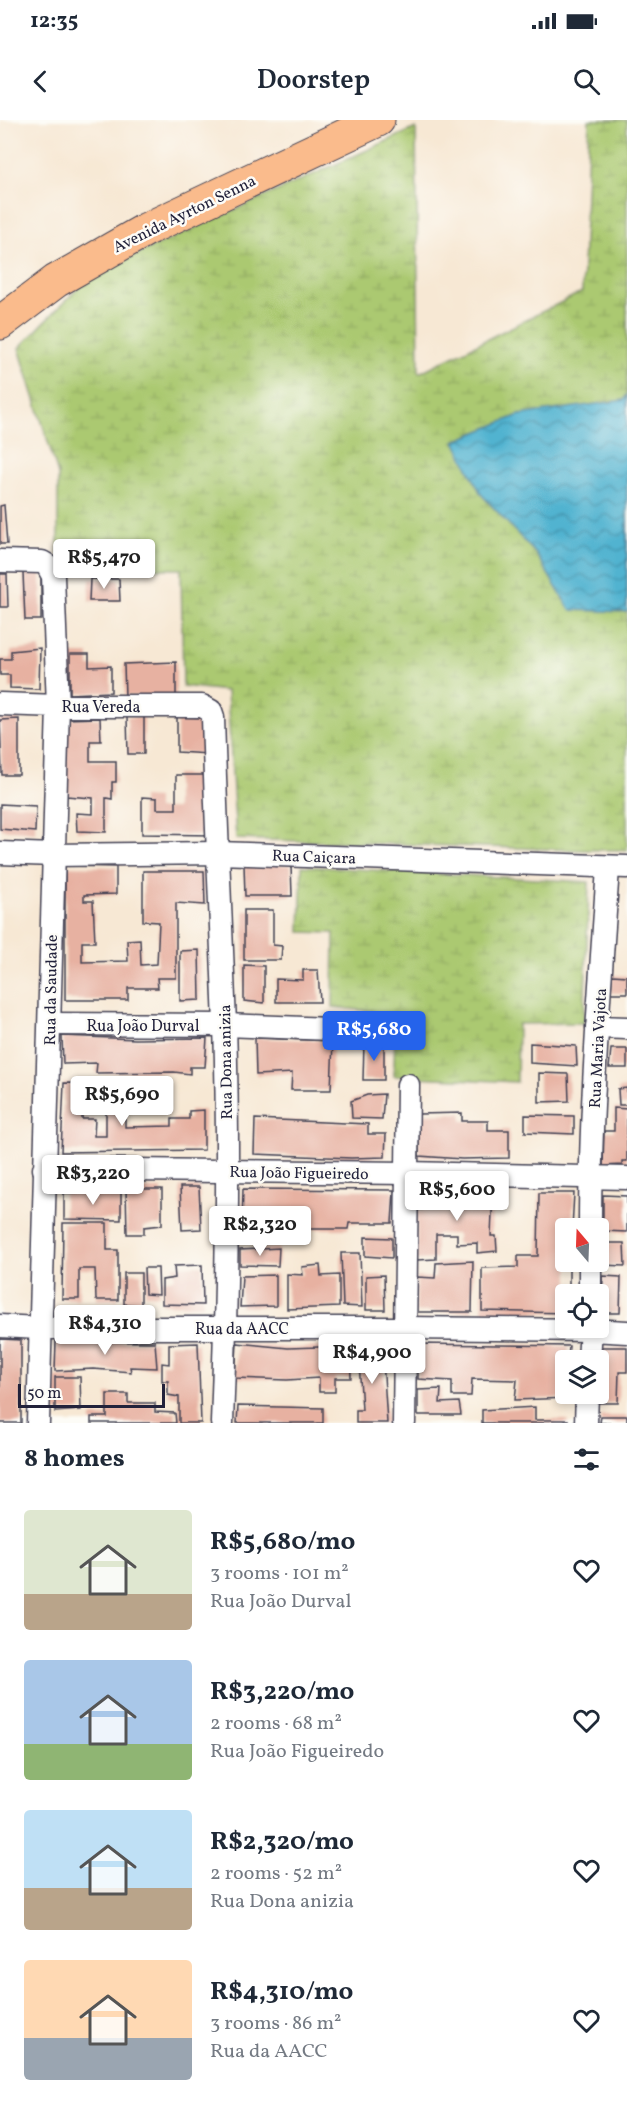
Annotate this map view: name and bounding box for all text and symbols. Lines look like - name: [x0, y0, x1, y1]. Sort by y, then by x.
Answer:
- text: 12:35: [30, 6, 78, 37]
- text: Doorstep: [257, 62, 370, 100]
- icon: back: [24, 65, 57, 98]
- icon: search: [570, 65, 603, 98]
- street label: Avenida Ayrton Senna: [110, 171, 260, 259]
- pin: R$5,470: [49, 539, 159, 590]
- text: R$5,470: [67, 544, 141, 572]
- street label: Rua Vereda: [62, 697, 141, 719]
- street label: Rua Caiçara: [271, 846, 356, 870]
- street label: Rua da Saudade: [40, 934, 64, 1046]
- street label: Rua Maria Vajota: [585, 987, 613, 1109]
- street label: Rua Dona anizia: [215, 1004, 239, 1120]
- pin: R$5,680: [319, 1011, 429, 1062]
- street label: Rua João Durval: [86, 1016, 200, 1038]
- text: R$5,680: [337, 1016, 411, 1044]
- pin: R$5,690: [67, 1076, 177, 1127]
- text: R$5,690: [84, 1081, 160, 1109]
- pin: R$3,220: [38, 1155, 148, 1206]
- text: R$3,220: [56, 1160, 130, 1188]
- street label: Rua João Figueiredo: [229, 1162, 369, 1186]
- pin: R$5,600: [402, 1171, 512, 1222]
- text: R$5,600: [419, 1176, 495, 1204]
- pin: R$2,320: [205, 1206, 315, 1257]
- text: R$2,320: [223, 1211, 297, 1239]
- north arrow: [555, 1218, 609, 1272]
- map controls: [555, 1218, 609, 1404]
- button: locate: [555, 1284, 609, 1338]
- pin: R$4,310: [50, 1305, 160, 1356]
- text: R$4,310: [68, 1310, 142, 1338]
- street label: Rua da AACC: [195, 1319, 289, 1341]
- pin: R$4,900: [317, 1334, 427, 1385]
- text: R$4,900: [332, 1339, 412, 1367]
- button: layers: [555, 1350, 609, 1404]
- scale bar: [18, 1381, 165, 1408]
- text: 50 m: [27, 1383, 61, 1405]
- text: 8 homes: [24, 1441, 125, 1477]
- icon: filters: [570, 1443, 603, 1476]
- text: R$5,680/mo: [210, 1524, 355, 1560]
- icon: home: [72, 1534, 144, 1606]
- icon: heart: [570, 1554, 603, 1587]
- text: 3 rooms · 101 m²: [210, 1560, 349, 1588]
- text: Rua João Durval: [210, 1588, 352, 1616]
- text: R$3,220/mo: [210, 1674, 355, 1710]
- icon: home: [72, 1684, 144, 1756]
- icon: heart: [570, 1704, 603, 1737]
- text: 2 rooms · 68 m²: [210, 1710, 342, 1738]
- text: Rua João Figueiredo: [210, 1738, 384, 1766]
- text: R$2,320/mo: [210, 1824, 354, 1860]
- icon: home: [72, 1834, 144, 1906]
- icon: heart: [570, 1854, 603, 1887]
- text: 2 rooms · 52 m²: [210, 1860, 342, 1888]
- text: Rua Dona anizia: [210, 1888, 354, 1916]
- text: R$4,310/mo: [210, 1974, 353, 2010]
- icon: home: [72, 1984, 144, 2056]
- icon: heart: [570, 2004, 603, 2037]
- text: 3 rooms · 86 m²: [210, 2010, 341, 2038]
- text: Rua da AACC: [210, 2038, 328, 2066]

